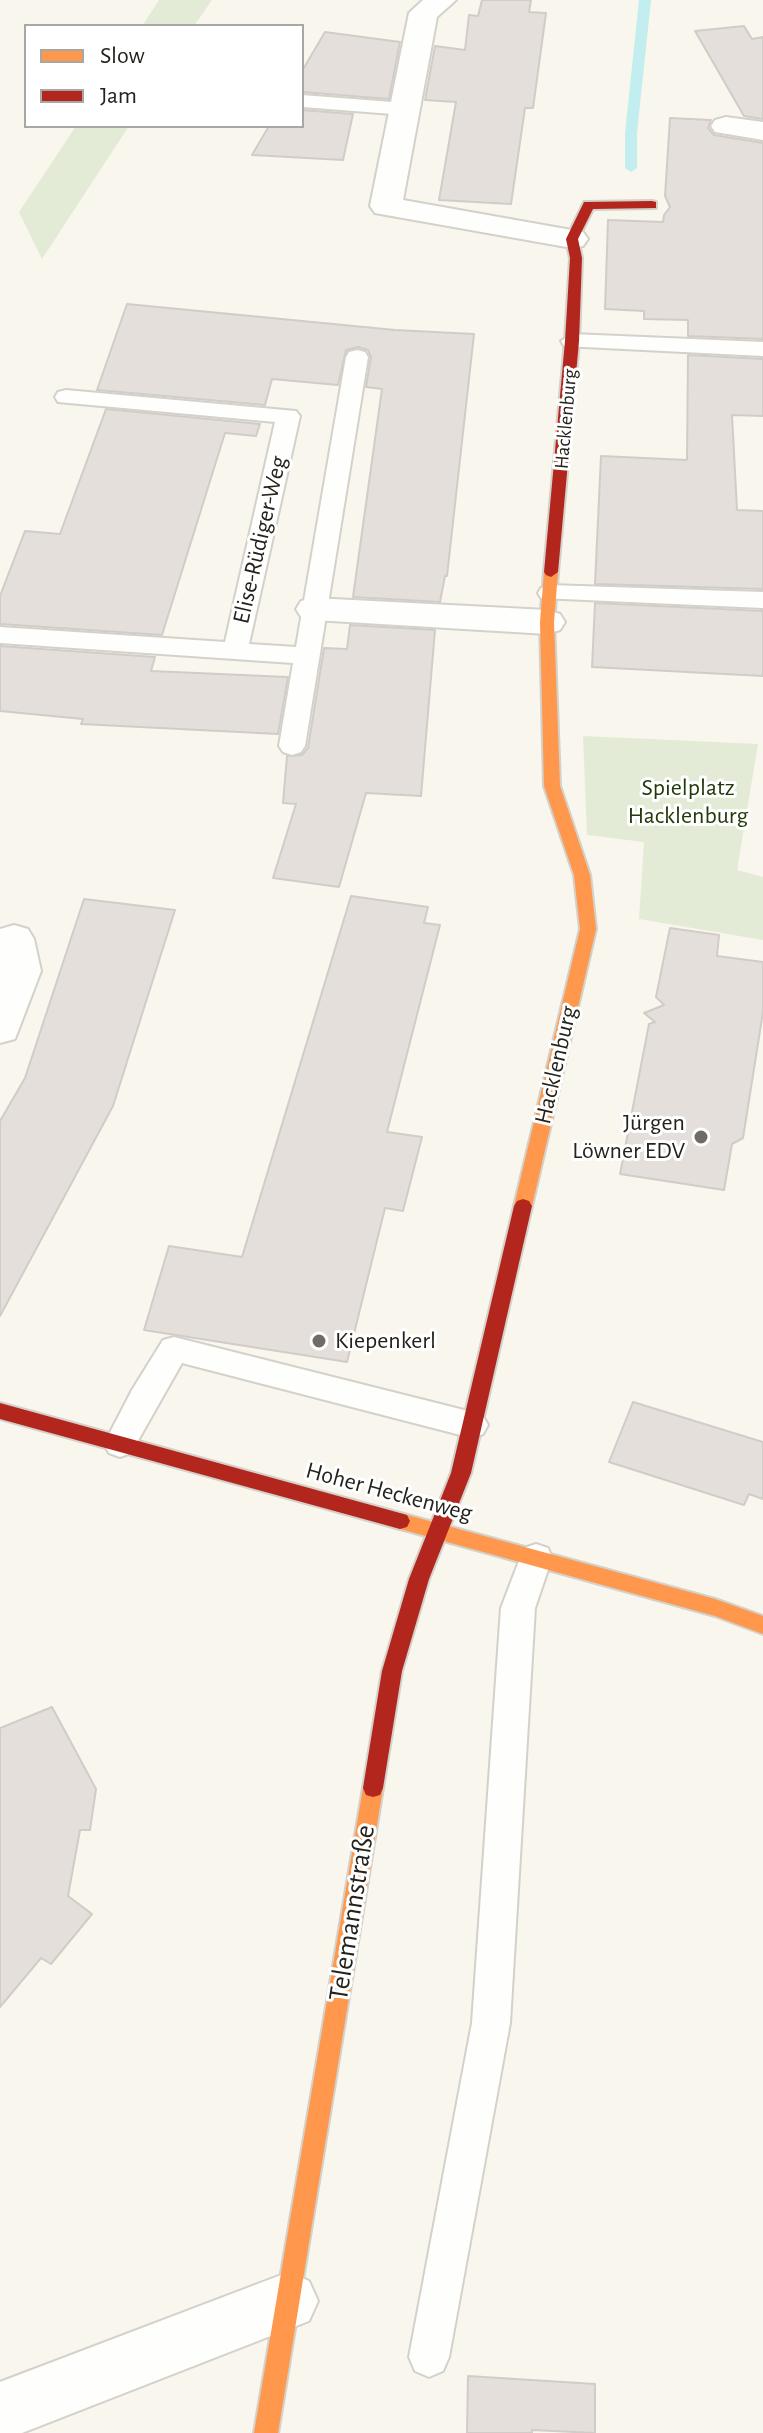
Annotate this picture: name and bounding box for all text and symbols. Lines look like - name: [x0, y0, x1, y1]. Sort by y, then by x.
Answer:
- legend: [24, 24, 304, 128]
- text: Slow: [100, 44, 145, 68]
- text: Jam: [100, 84, 137, 108]
- street label: Hacklenburg: [550, 368, 582, 470]
- street label: Elise-Rüdiger-Weg: [227, 453, 293, 627]
- park label: Spielplatz Hacklenburg: [628, 774, 748, 830]
- street label: Hacklenburg: [528, 1003, 584, 1127]
- place label: Jürgen Löwner EDV: [572, 1109, 685, 1165]
- marker: Jürgen Löwner EDV: [692, 1128, 710, 1146]
- place label: Kiepenkerl: [335, 1327, 436, 1355]
- marker: Kiepenkerl: [310, 1332, 328, 1350]
- street label: Hoher Heckenweg: [303, 1456, 475, 1528]
- street label: Telemannstraße: [322, 1823, 382, 2003]

